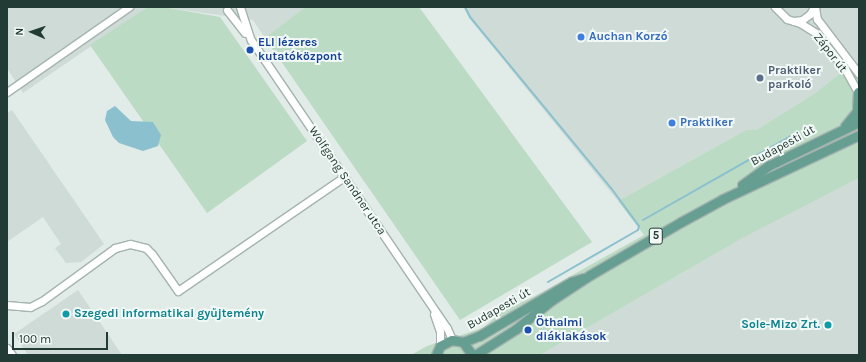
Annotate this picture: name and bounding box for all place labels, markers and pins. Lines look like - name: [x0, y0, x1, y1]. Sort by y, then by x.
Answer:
- place label: Auchan Korzó: [589, 30, 667, 44]
- marker: Auchan Korzó: [576, 32, 586, 42]
- place label: ELI lézeres kutatóközpont: [258, 36, 342, 64]
- marker: ELI lézeres kutatóközpont: [245, 45, 255, 55]
- place label: Praktiker parkoló: [768, 64, 821, 92]
- marker: Praktiker parkoló: [755, 73, 765, 83]
- place label: Praktiker: [680, 116, 733, 130]
- marker: Praktiker: [667, 118, 677, 128]
- place label: Szegedi informatikai gyűjtemény: [74, 307, 264, 321]
- marker: Szegedi informatikai gyűjtemény: [61, 309, 71, 319]
- place label: Öthalmi diáklakások: [536, 316, 606, 344]
- place label: Sole-Mizo Zrt.: [741, 318, 820, 332]
- marker: Sole-Mizo Zrt.: [823, 320, 833, 330]
- marker: Öthalmi diáklakások: [523, 325, 533, 335]

